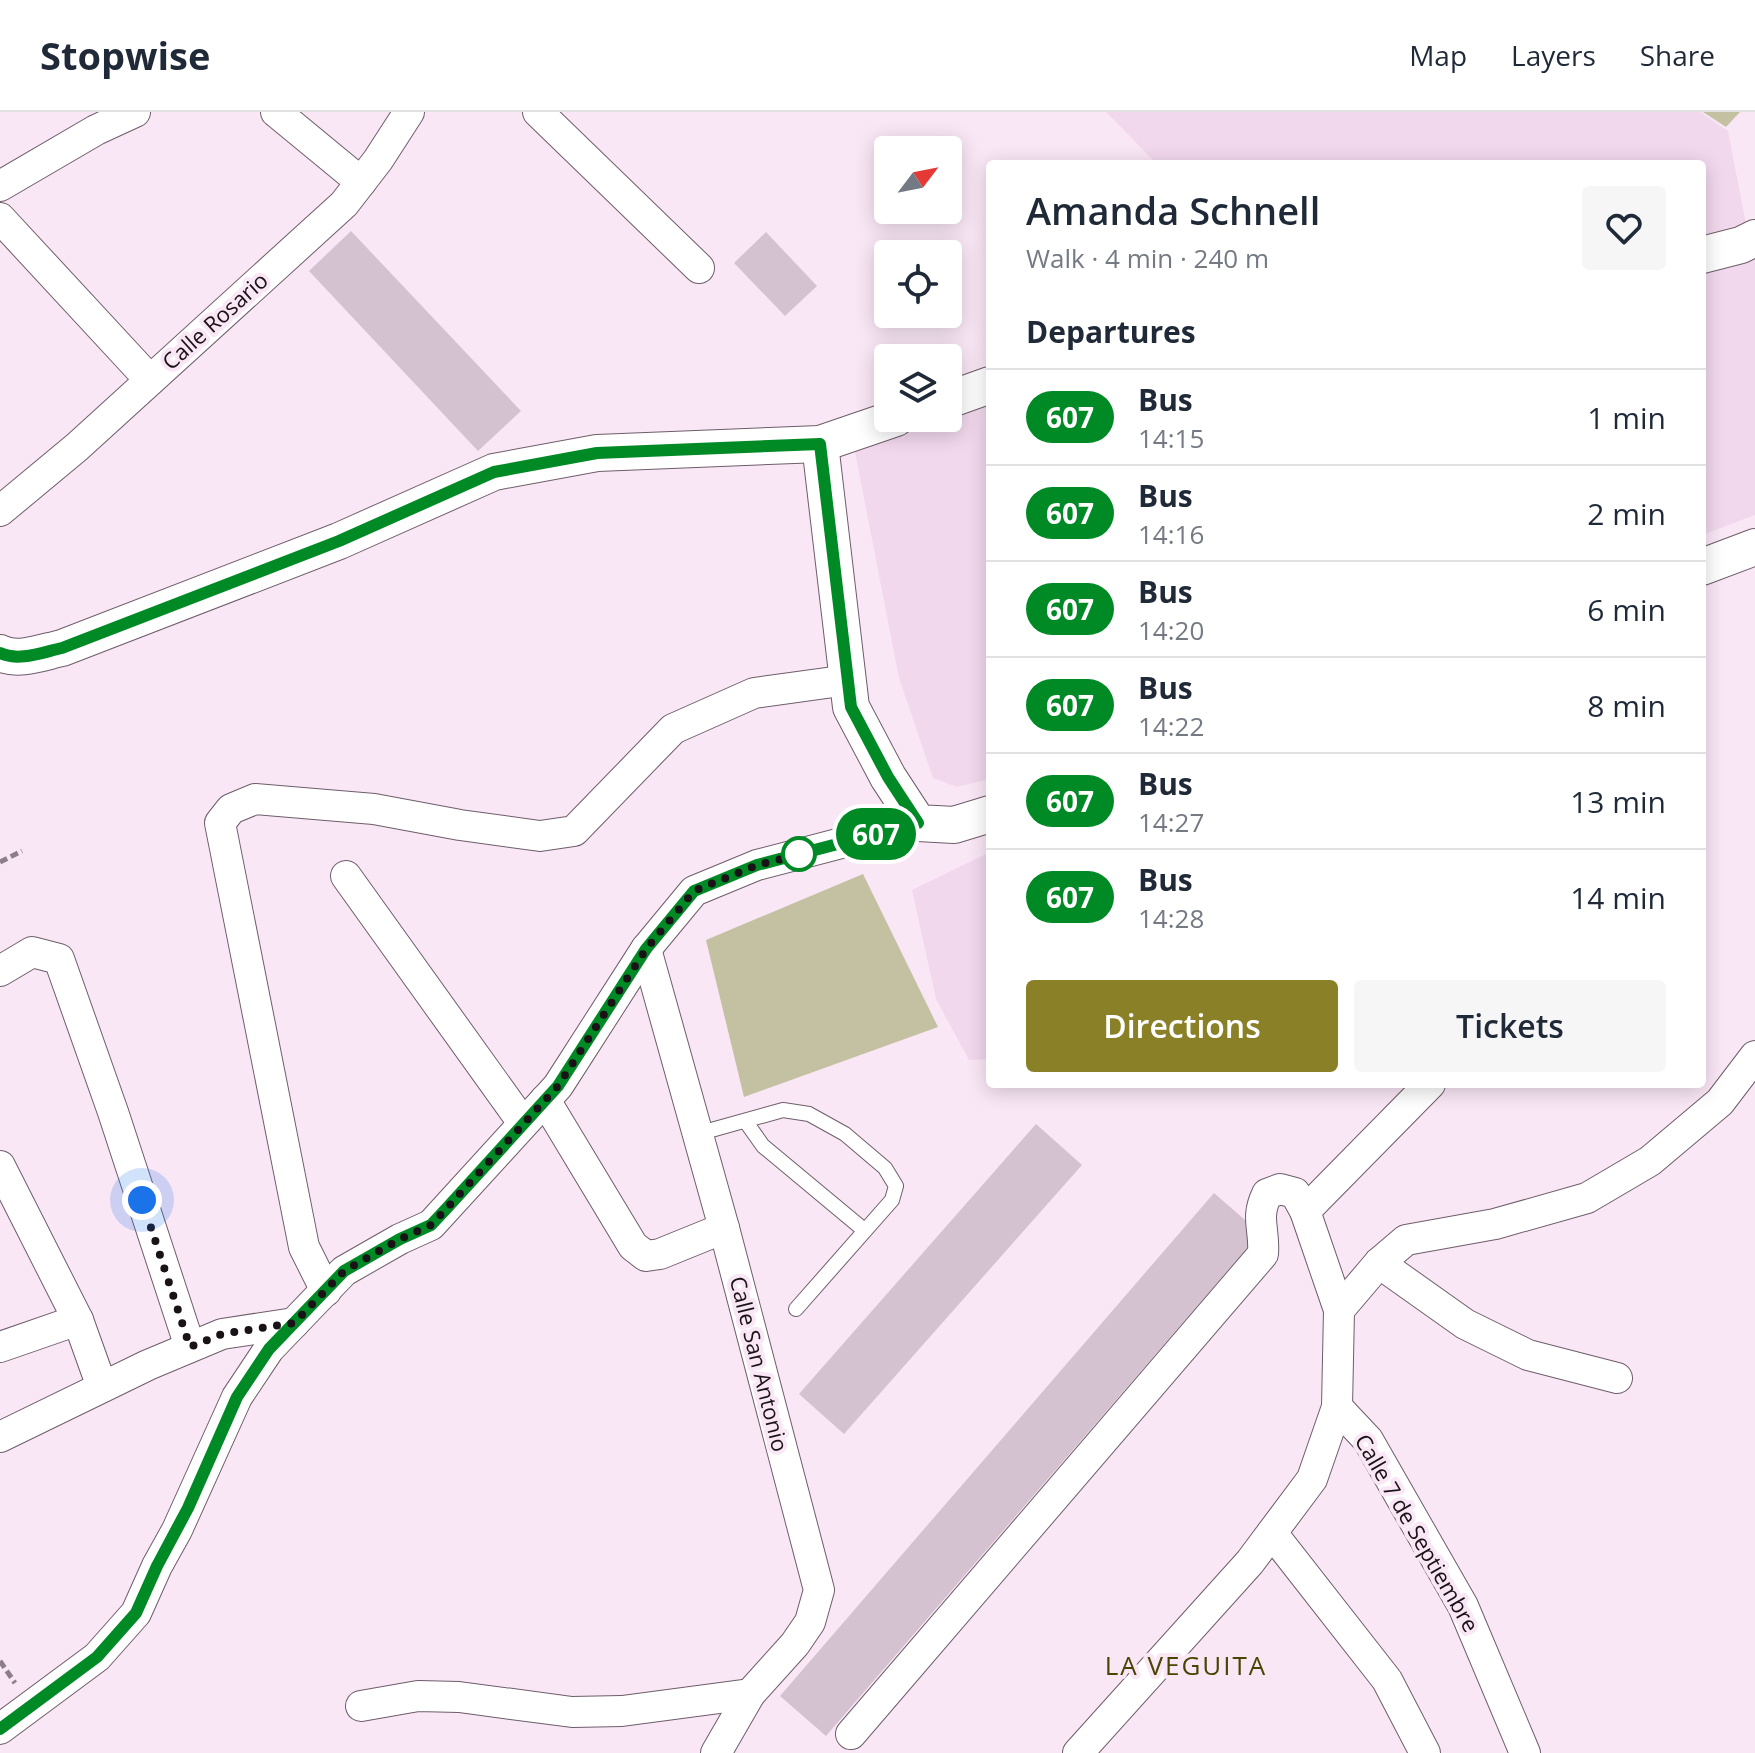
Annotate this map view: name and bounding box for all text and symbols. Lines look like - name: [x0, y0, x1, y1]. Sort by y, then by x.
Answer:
- text: Stopwise: [40, 29, 210, 81]
- text: Map: [1409, 36, 1467, 74]
- text: Layers: [1511, 36, 1596, 74]
- text: Share: [1640, 36, 1715, 74]
- north arrow: [874, 136, 962, 224]
- map controls: [874, 136, 962, 432]
- text: Amanda Schnell: [1026, 184, 1320, 236]
- button: heart: [1582, 186, 1666, 270]
- button: locate: [874, 240, 962, 328]
- text: Walk · 4 min · 240 m: [1026, 240, 1269, 276]
- street label: Calle Rosario: [155, 265, 274, 376]
- text: Departures: [1026, 311, 1196, 352]
- button: layers: [874, 344, 962, 432]
- text: Bus: [1138, 379, 1193, 420]
- text: 1 min: [1587, 397, 1666, 438]
- text: 607: [1046, 398, 1094, 436]
- text: 14:15: [1138, 420, 1204, 456]
- text: Bus: [1138, 475, 1193, 516]
- text: 2 min: [1587, 493, 1666, 534]
- text: 607: [1046, 494, 1094, 532]
- text: 14:16: [1138, 516, 1204, 552]
- text: Bus: [1138, 571, 1193, 612]
- text: 6 min: [1587, 589, 1666, 630]
- text: 607: [1046, 590, 1094, 628]
- text: 14:20: [1138, 612, 1204, 648]
- text: Bus: [1138, 667, 1193, 708]
- text: 8 min: [1587, 685, 1666, 726]
- text: 607: [1046, 686, 1094, 724]
- text: 14:22: [1138, 708, 1204, 744]
- text: Bus: [1138, 763, 1193, 804]
- text: 13 min: [1570, 781, 1666, 822]
- text: 607: [1046, 782, 1094, 820]
- text: 14:27: [1138, 804, 1204, 840]
- line badge: 607: [830, 808, 922, 860]
- text: 607: [852, 815, 900, 853]
- unlabelled marker: [782, 837, 816, 871]
- text: Bus: [1138, 859, 1193, 900]
- text: 14 min: [1570, 877, 1666, 918]
- text: 607: [1046, 878, 1094, 916]
- text: 14:28: [1138, 900, 1204, 936]
- button: Directions: [1026, 980, 1338, 1072]
- button: Tickets: [1354, 980, 1666, 1072]
- your location: [122, 1180, 162, 1220]
- street label: Calle San Antonio: [724, 1273, 796, 1454]
- street label: Calle 7 de Septiembre: [1349, 1428, 1487, 1637]
- district label: LA VEGUITA: [1105, 1647, 1267, 1683]

